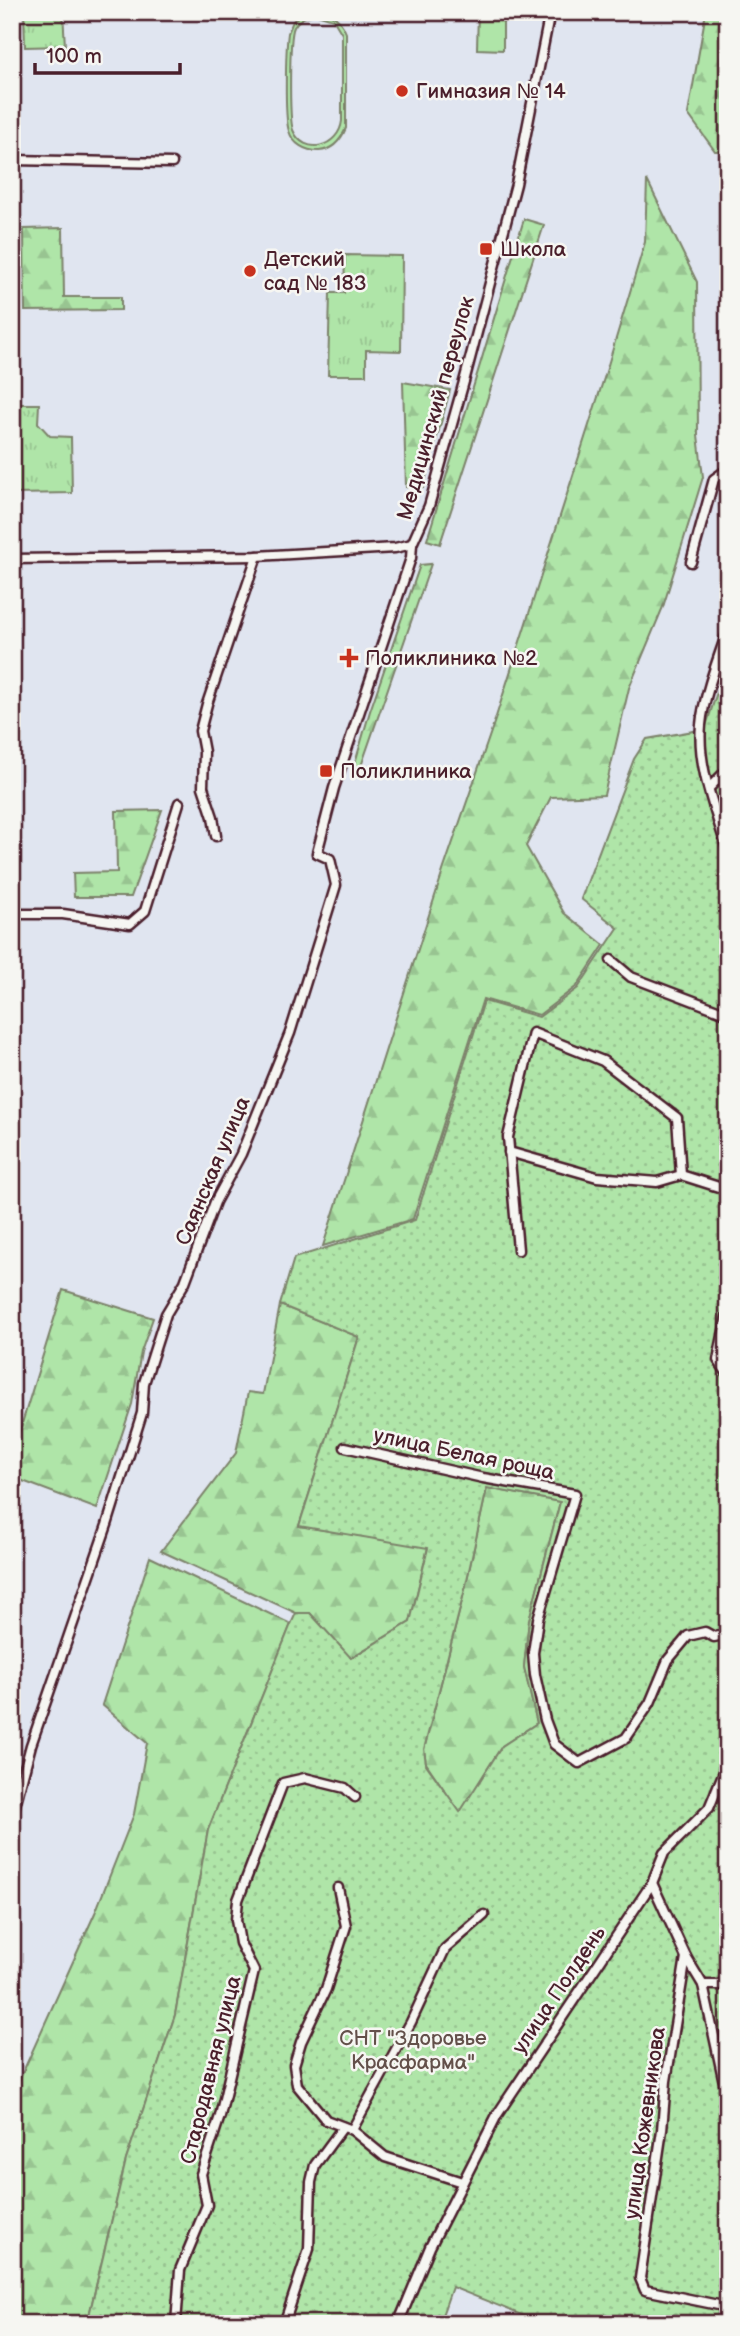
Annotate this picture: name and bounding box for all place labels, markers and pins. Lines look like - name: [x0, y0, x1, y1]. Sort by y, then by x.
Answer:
- place label: Гимназия № 14: [416, 79, 566, 104]
- marker: Гимназия № 14: [394, 83, 410, 99]
- place label: Школа: [500, 237, 567, 262]
- marker: Школа: [478, 241, 494, 257]
- place label: Детский сад № 183: [264, 247, 367, 296]
- marker: Детский сад № 183: [242, 263, 258, 279]
- place label: Поликлиника №2: [365, 646, 538, 671]
- marker: Поликлиника №2: [339, 648, 359, 668]
- place label: Поликлиника: [340, 759, 472, 784]
- marker: Поликлиника: [318, 763, 334, 779]

